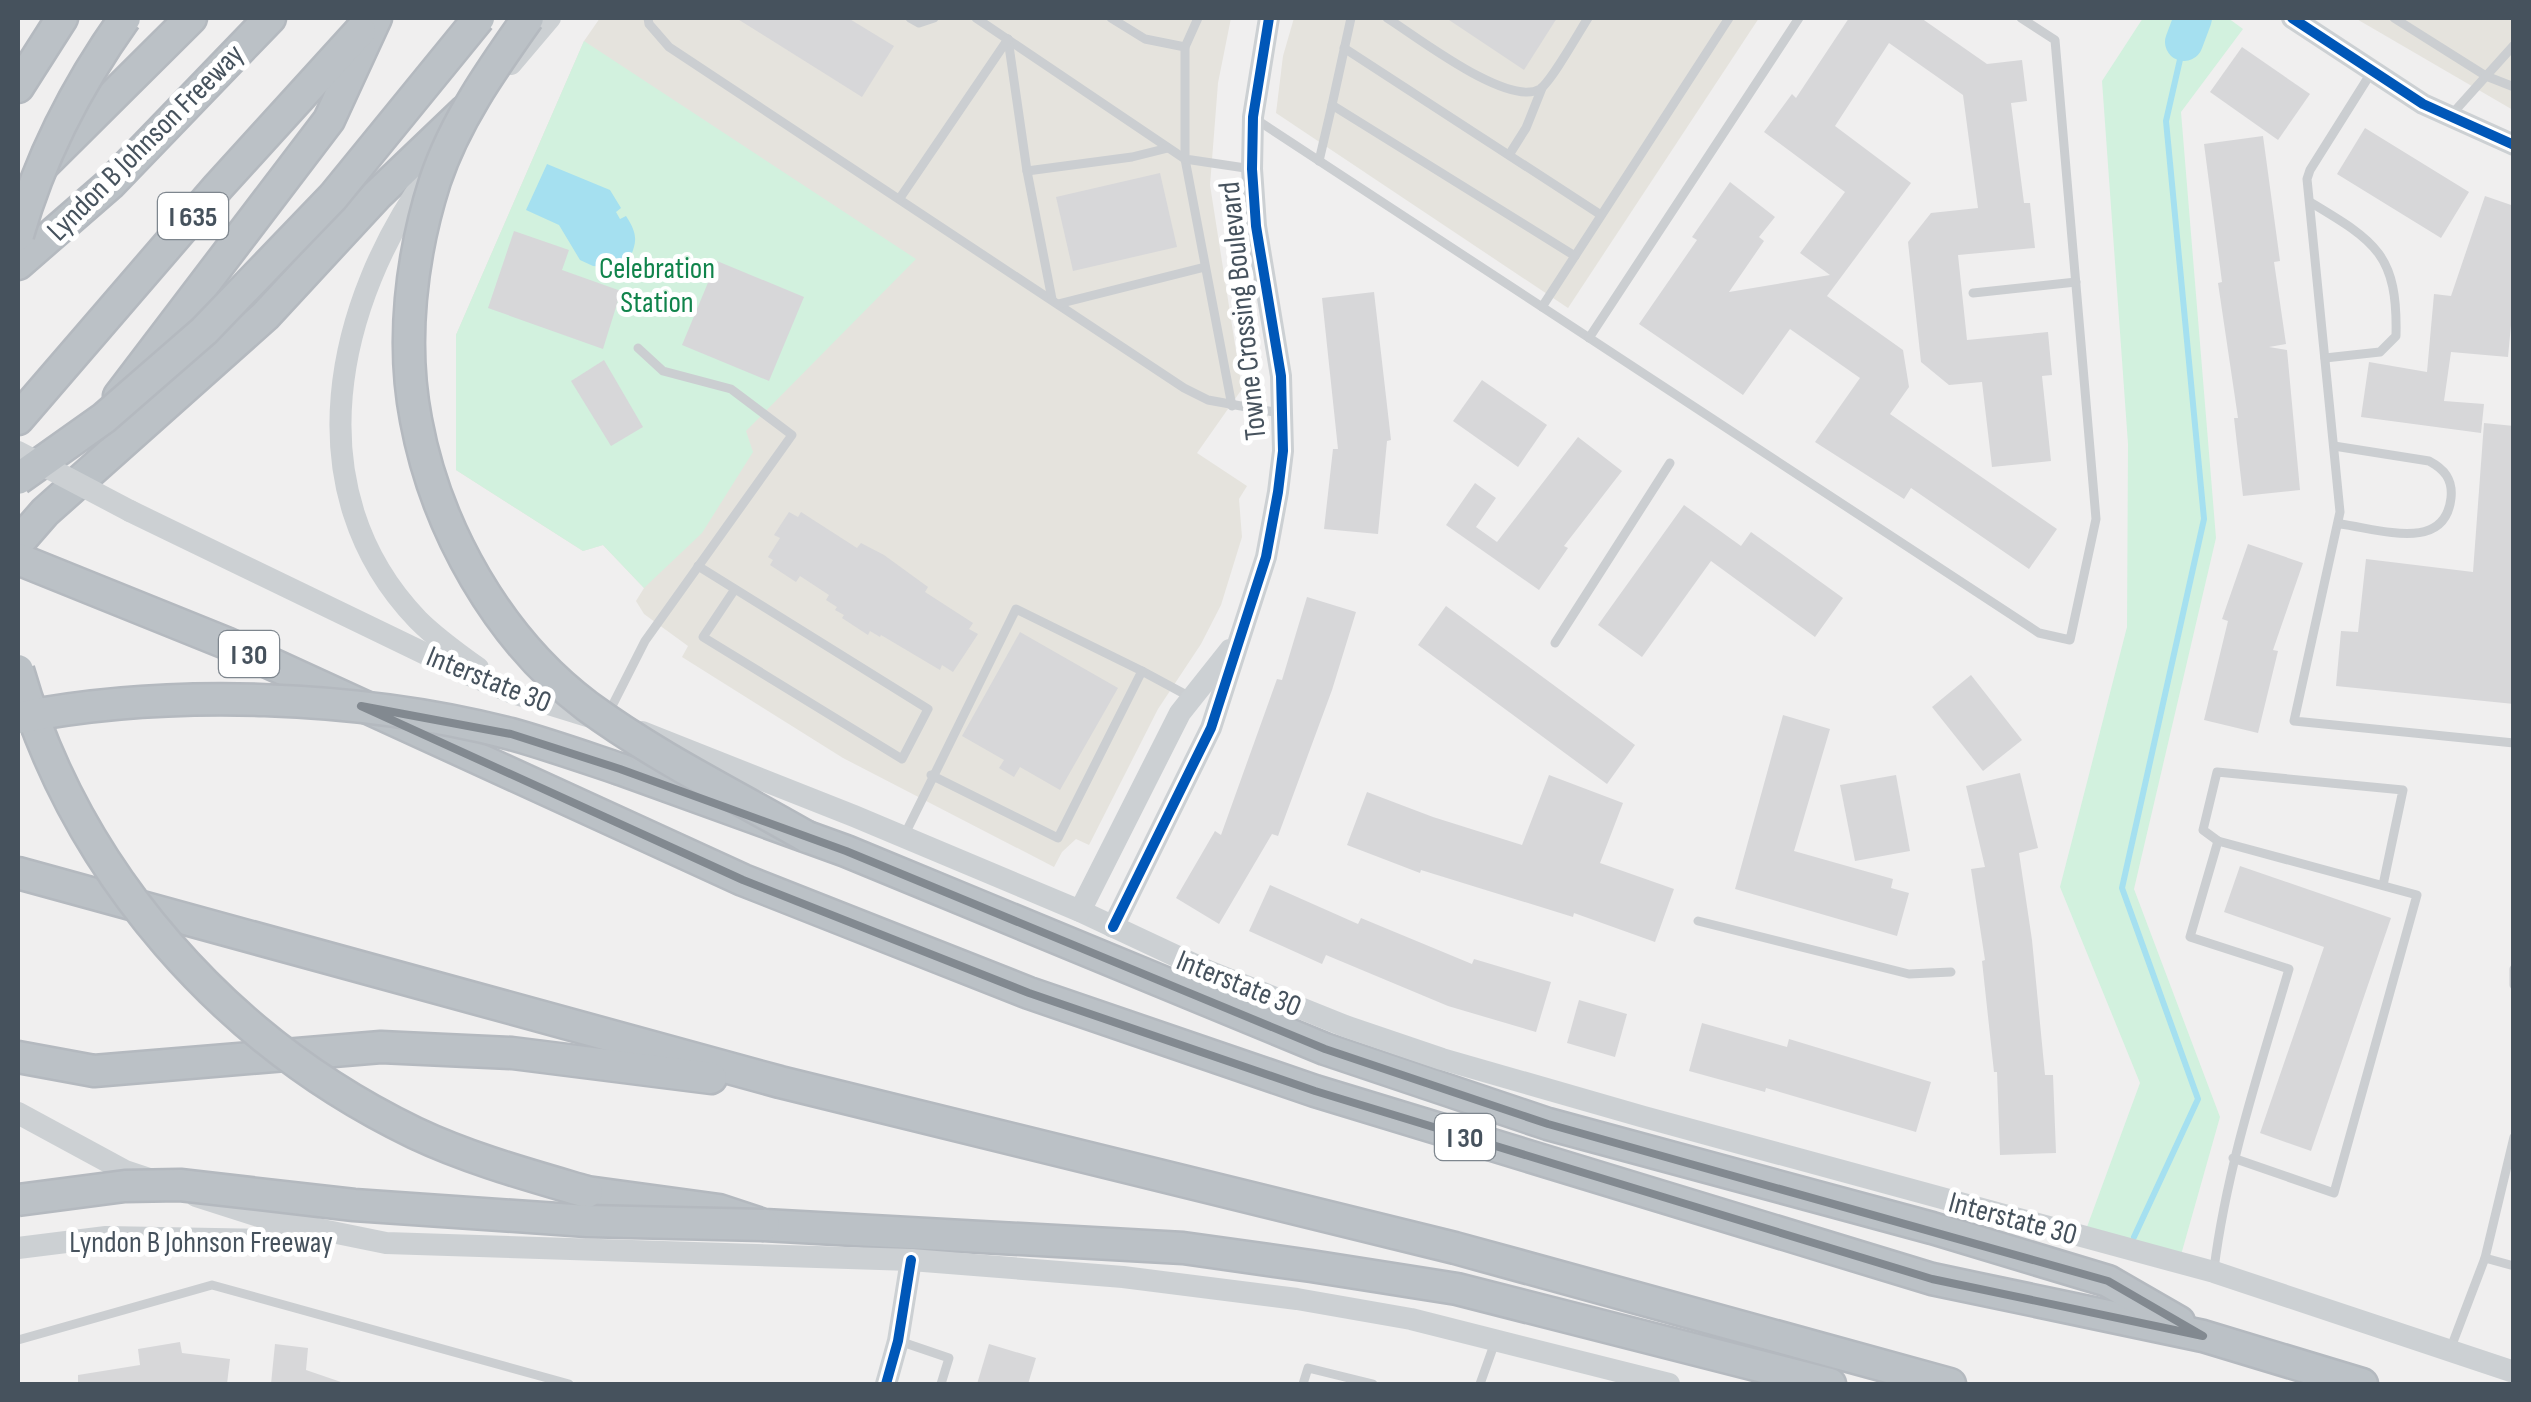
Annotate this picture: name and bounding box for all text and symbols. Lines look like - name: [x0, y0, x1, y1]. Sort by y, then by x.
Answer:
- street label: Lyndon B Johnson Freeway: [40, 37, 252, 249]
- street label: Towne Crossing Boulevard: [1212, 180, 1274, 442]
- road number: I 635: [158, 193, 228, 239]
- park label: Celebration Station: [599, 251, 715, 321]
- road number: I 30: [219, 631, 279, 677]
- street label: Interstate 30: [421, 639, 556, 721]
- street label: Interstate 30: [1171, 943, 1306, 1025]
- road number: I 30: [1435, 1114, 1495, 1160]
- street label: Interstate 30: [1945, 1185, 2081, 1253]
- street label: Lyndon B Johnson Freeway: [69, 1225, 333, 1261]

